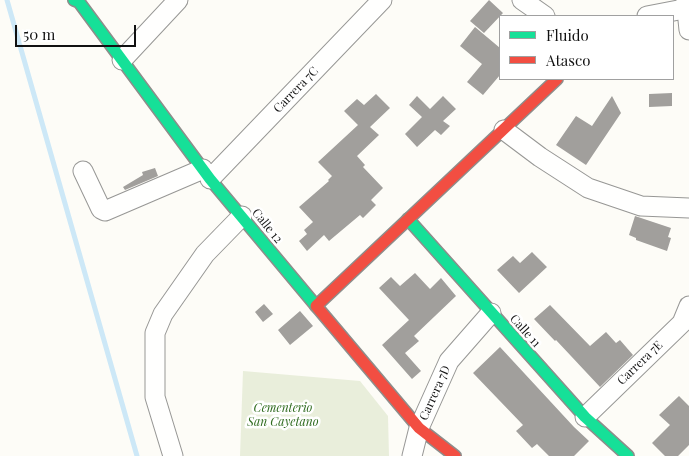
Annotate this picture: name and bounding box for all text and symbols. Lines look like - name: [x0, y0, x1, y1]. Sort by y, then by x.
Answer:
- scale bar: [18, 15, 139, 47]
- legend: [499, 15, 674, 80]
- text: 50 m: [23, 24, 55, 44]
- text: Fluido: [546, 25, 589, 45]
- text: Atasco: [546, 50, 590, 70]
- street label: Carrera 7C: [271, 64, 321, 116]
- street label: Calle 12: [249, 206, 285, 246]
- street label: Calle 11: [507, 312, 543, 350]
- street label: Carrera 7E: [614, 338, 666, 388]
- street label: Carrera 7D: [417, 363, 453, 423]
- park label: Cementerio San Cayetano: [247, 401, 319, 429]

